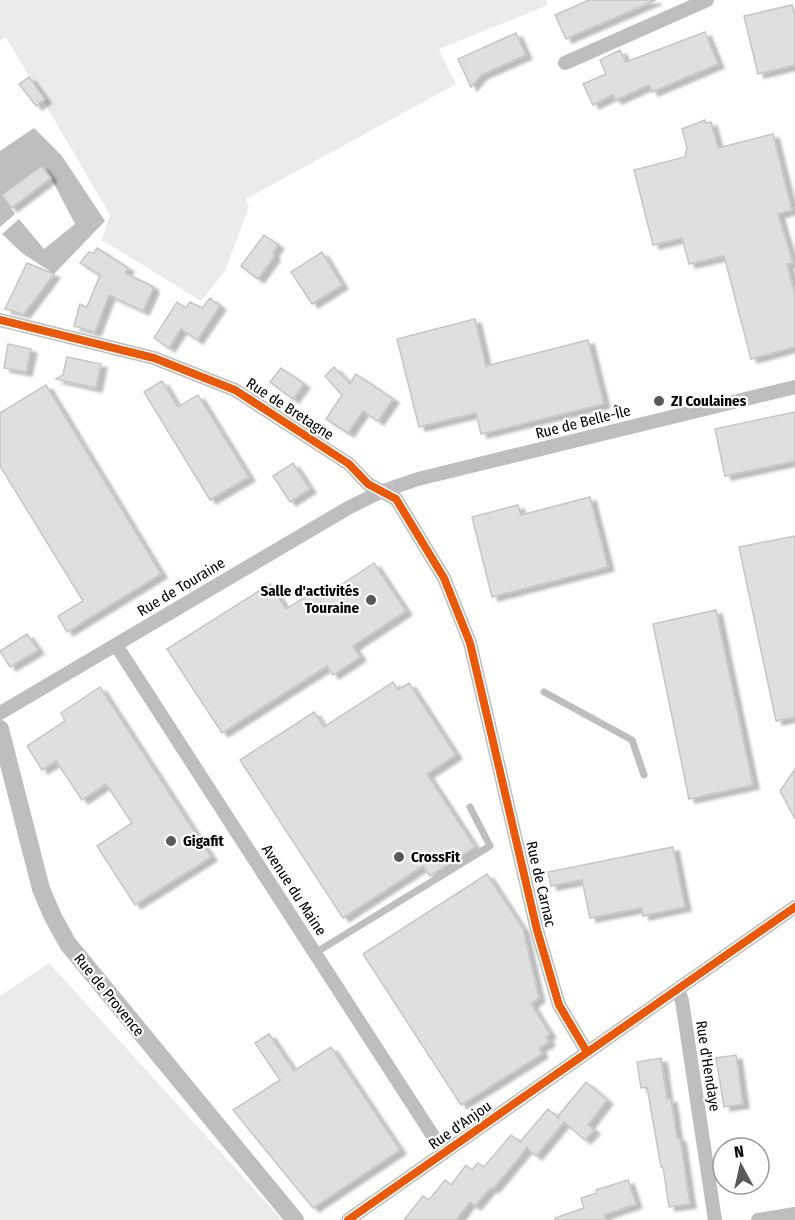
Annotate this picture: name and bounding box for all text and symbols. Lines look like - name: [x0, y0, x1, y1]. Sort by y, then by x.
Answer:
- street label: Rue de Bretagne: [243, 374, 337, 444]
- place label: ZI Coulaines: [671, 392, 747, 410]
- marker: ZI Coulaines: [652, 394, 666, 408]
- street label: Rue de Belle-Île: [533, 401, 633, 443]
- street label: Rue de Touraine: [134, 554, 228, 620]
- place label: Salle d'activités Touraine: [260, 582, 359, 617]
- marker: Salle d'activités Touraine: [364, 593, 378, 607]
- place label: Gigafit: [183, 832, 225, 850]
- marker: Gigafit: [164, 834, 178, 848]
- street label: Rue de Carnac: [522, 839, 560, 929]
- street label: Avenue du Maine: [258, 841, 330, 939]
- place label: CrossFit: [411, 848, 461, 866]
- marker: CrossFit: [392, 850, 406, 864]
- street label: Rue de Provence: [70, 950, 148, 1040]
- street label: Rue d'Hendaye: [692, 1019, 724, 1113]
- street label: Rue d'Anjou: [425, 1097, 495, 1153]
- north arrow: [711, 1136, 771, 1196]
- text: N: [733, 1142, 745, 1162]

